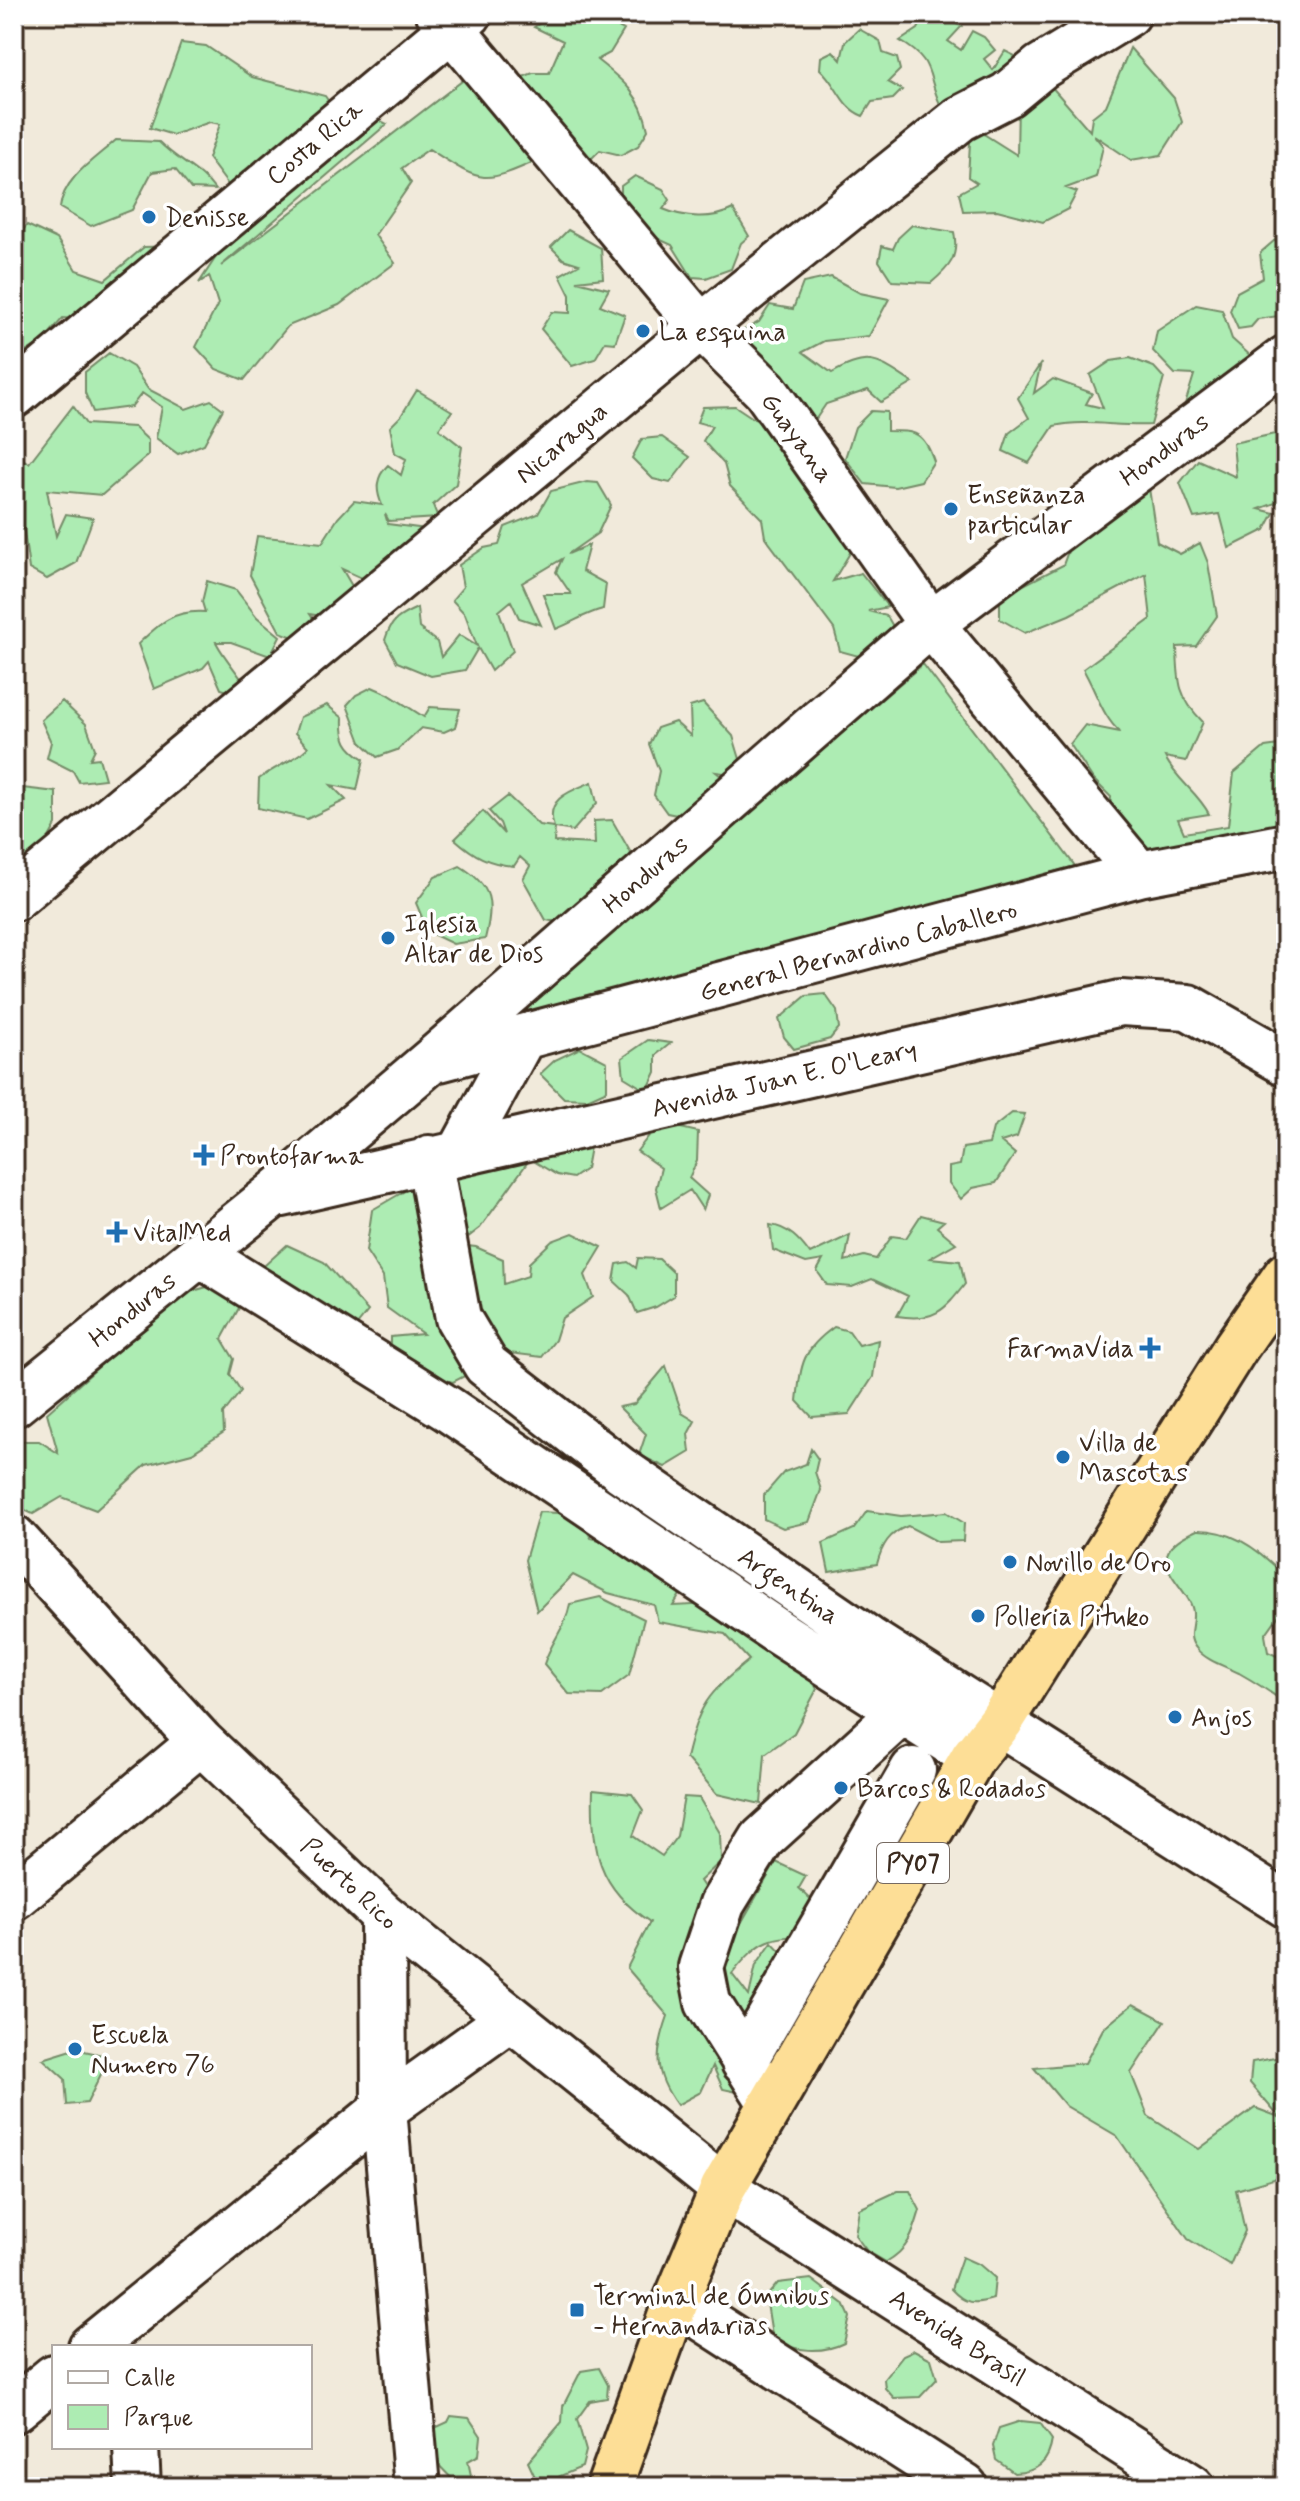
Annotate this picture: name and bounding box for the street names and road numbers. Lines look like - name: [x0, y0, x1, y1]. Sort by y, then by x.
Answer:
- street label: Costa Rica: [260, 93, 371, 194]
- street label: Guayana: [752, 386, 841, 490]
- street label: Nicaragua: [509, 395, 616, 492]
- street label: Honduras: [1114, 406, 1217, 495]
- street label: Honduras: [596, 829, 697, 922]
- street label: General Bernardino Caballero: [696, 893, 1021, 1011]
- street label: Avenida Juan E. O'Leary: [648, 1033, 921, 1127]
- street label: Honduras: [82, 1265, 184, 1356]
- street label: Argentina: [729, 1540, 845, 1635]
- street label: Puerto Rico: [293, 1831, 405, 1938]
- road number: PY07: [877, 1843, 949, 1883]
- street label: Avenida Brasil: [882, 2282, 1032, 2395]

